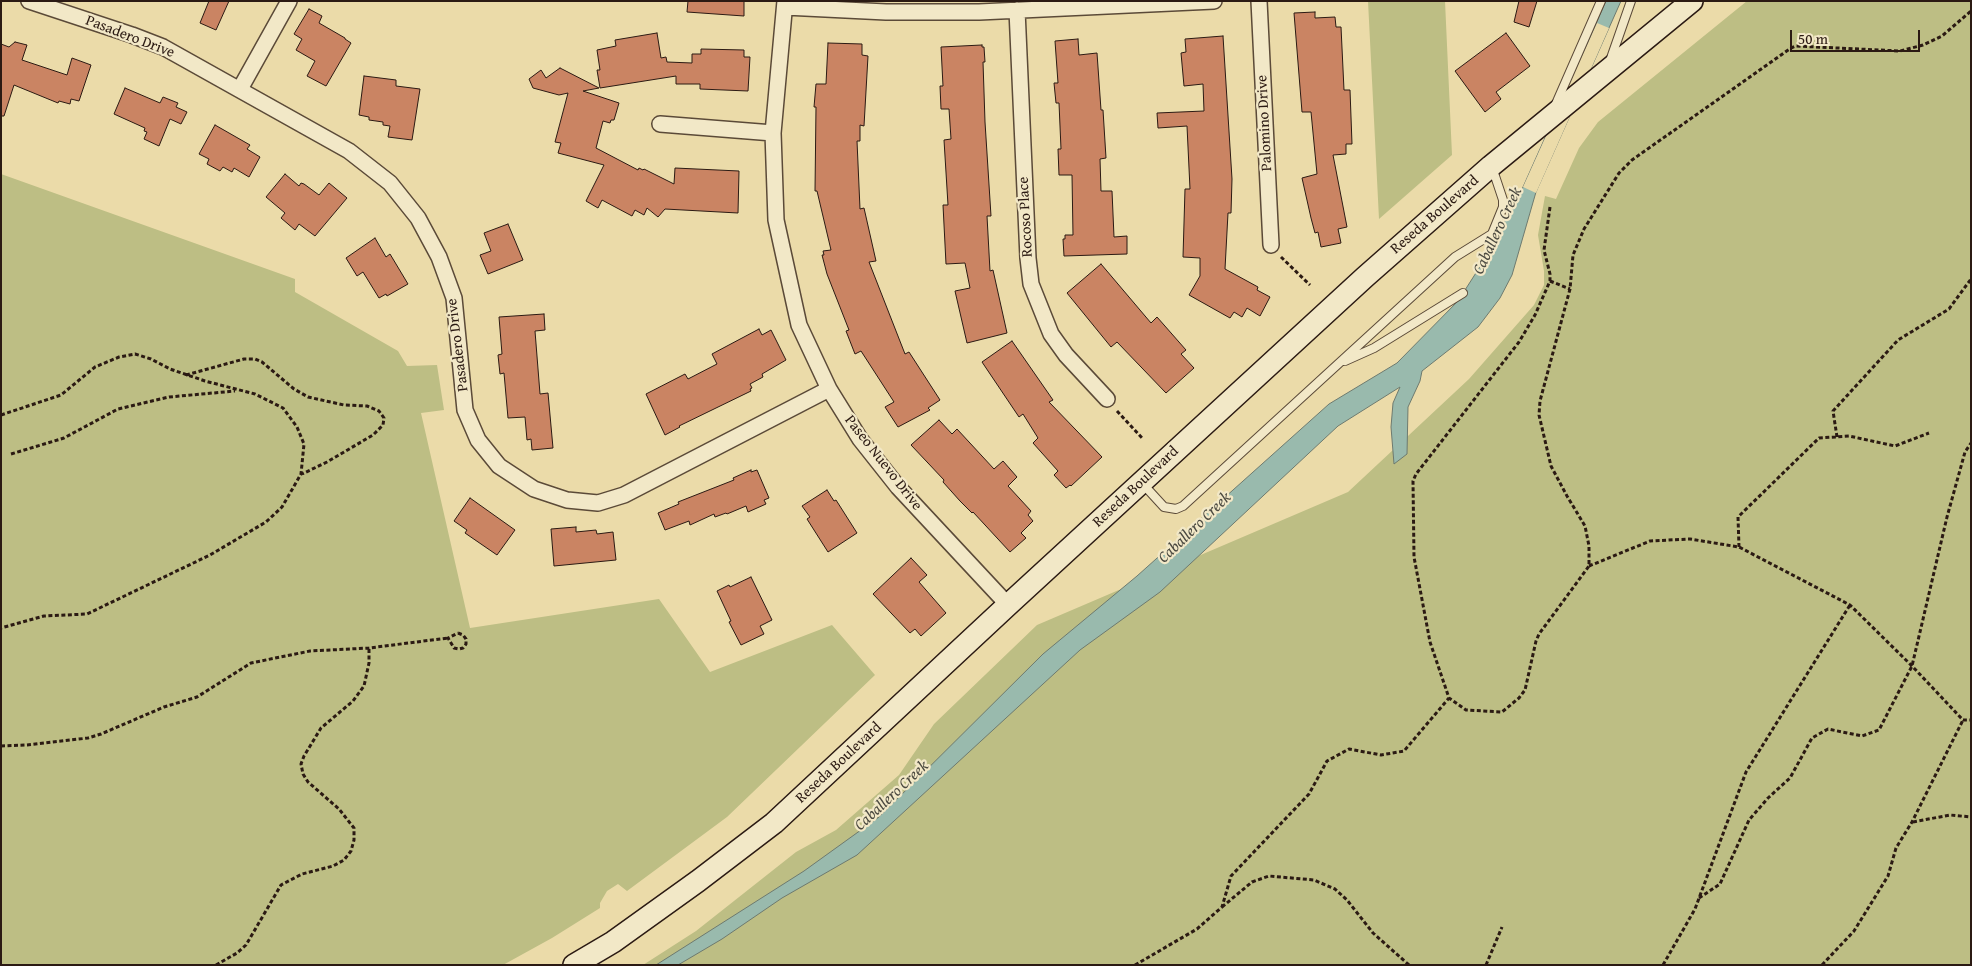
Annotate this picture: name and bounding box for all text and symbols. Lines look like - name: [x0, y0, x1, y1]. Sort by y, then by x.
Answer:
- street label: Pasadero Drive: [83, 12, 177, 62]
- scale bar: [1792, 20, 1922, 52]
- text: 50 m: [1798, 28, 1828, 49]
- street label: Palomino Drive: [1253, 74, 1277, 172]
- street label: Reseda Boulevard: [1387, 172, 1483, 258]
- street label: Rocoso Place: [1015, 176, 1037, 258]
- water label: Caballero Creek: [1469, 184, 1527, 278]
- street label: Pasadero Drive: [443, 297, 473, 393]
- street label: Paseo Nuevo Drive: [840, 412, 926, 514]
- street label: Reseda Boulevard: [1089, 443, 1183, 531]
- water label: Caballero Creek: [1154, 488, 1236, 568]
- street label: Reseda Boulevard: [792, 719, 886, 807]
- water label: Caballero Creek: [851, 757, 933, 835]

